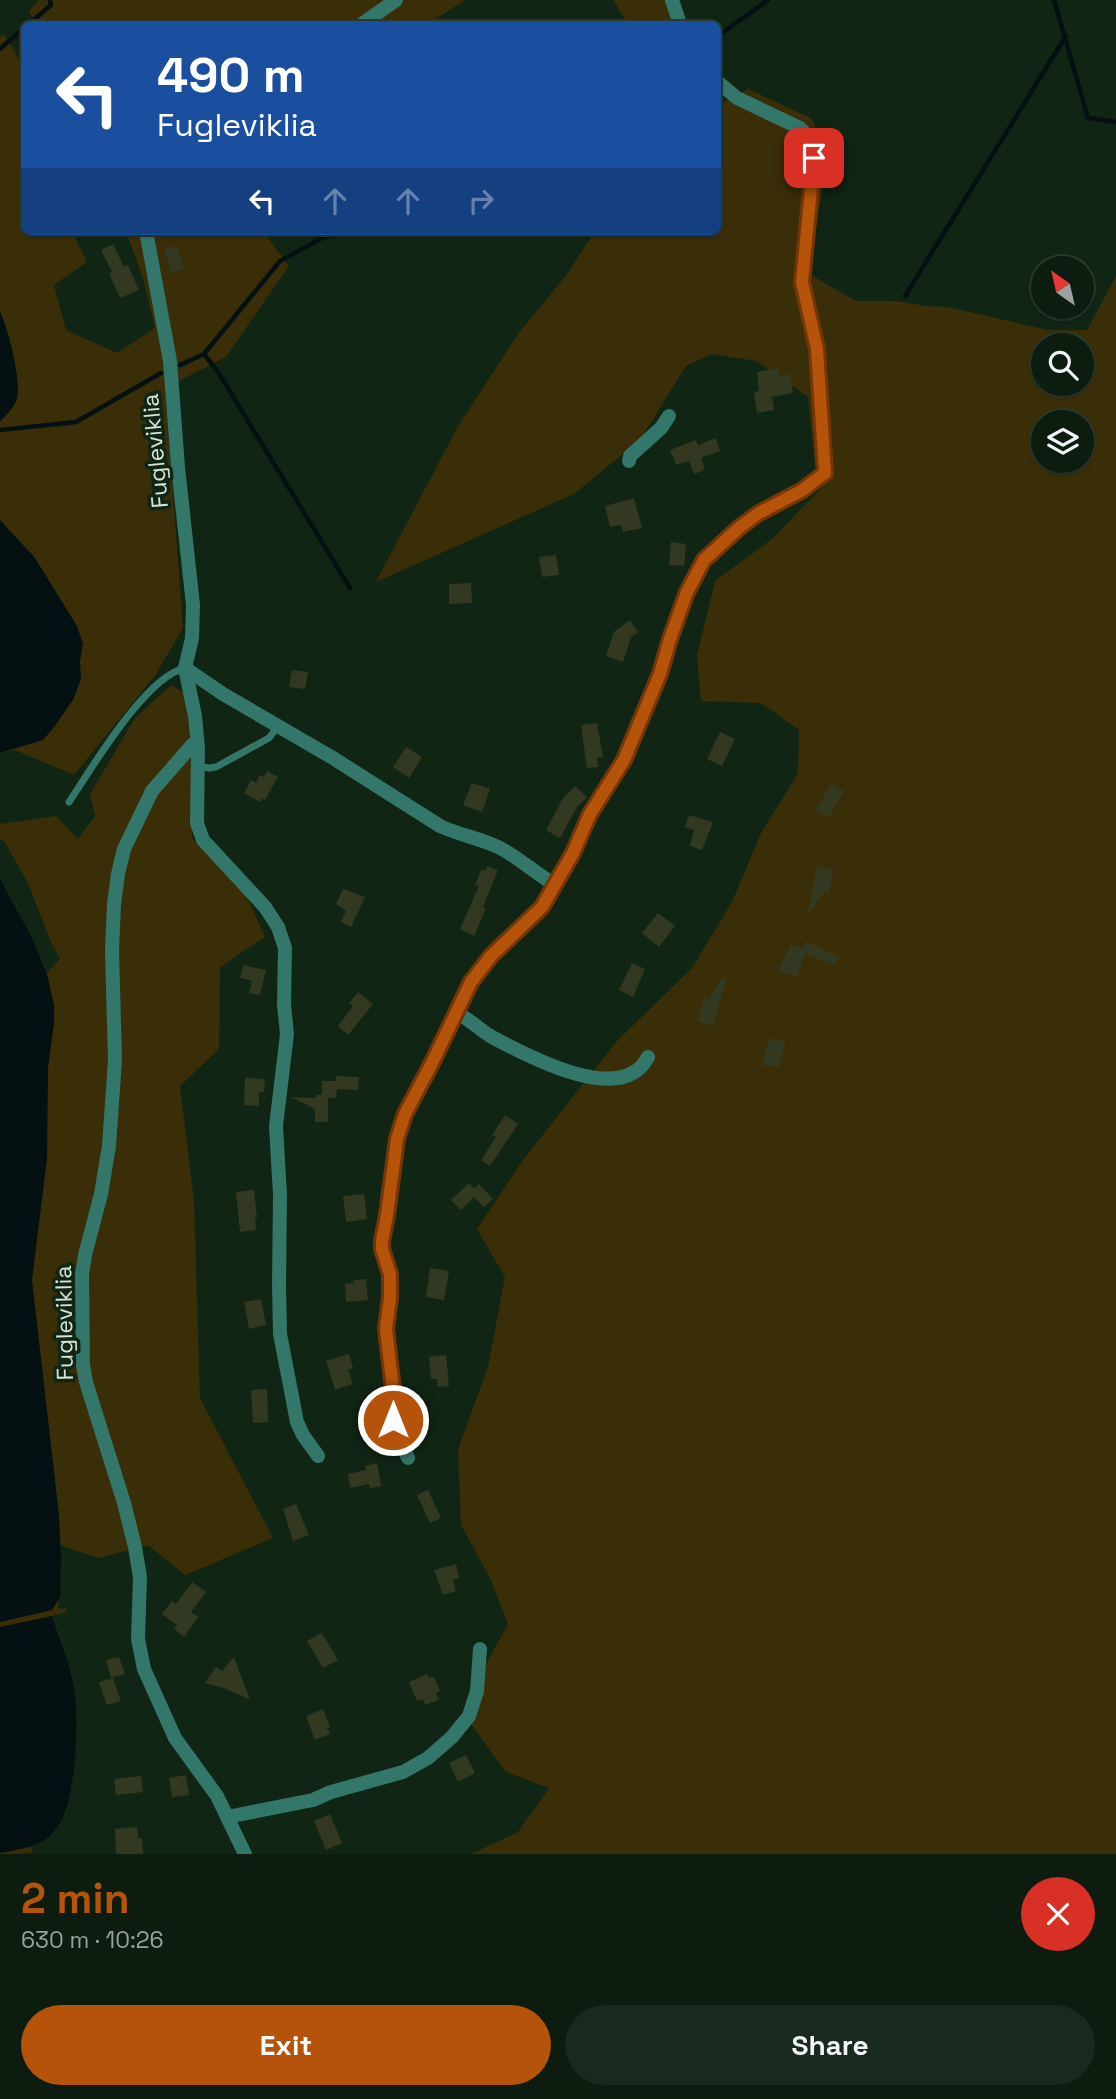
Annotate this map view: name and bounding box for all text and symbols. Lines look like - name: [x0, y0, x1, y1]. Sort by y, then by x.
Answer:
- text: 490 m: [157, 44, 305, 106]
- icon: left: [42, 49, 133, 140]
- text: Fugleviklia: [157, 105, 317, 145]
- pin: [784, 128, 844, 188]
- icon: arrive: [795, 139, 833, 177]
- icon: left: [243, 182, 281, 220]
- icon: ahead: [316, 182, 354, 220]
- icon: ahead: [389, 182, 427, 220]
- icon: right: [462, 182, 500, 220]
- north arrow: [1031, 256, 1094, 318]
- map controls: [1031, 256, 1094, 473]
- button: search: [1031, 333, 1094, 396]
- street label: Fugleviklia: [135, 392, 175, 510]
- button: layers: [1031, 410, 1094, 473]
- street label: Fugleviklia: [48, 1265, 80, 1381]
- position arrow: [356, 1383, 430, 1457]
- text: 2 min: [21, 1872, 130, 1925]
- button: close: [1021, 1877, 1095, 1951]
- text: 630 m · 10:26: [21, 1925, 164, 1955]
- button: Exit: [21, 2005, 551, 2085]
- button: Share: [565, 2005, 1095, 2085]

